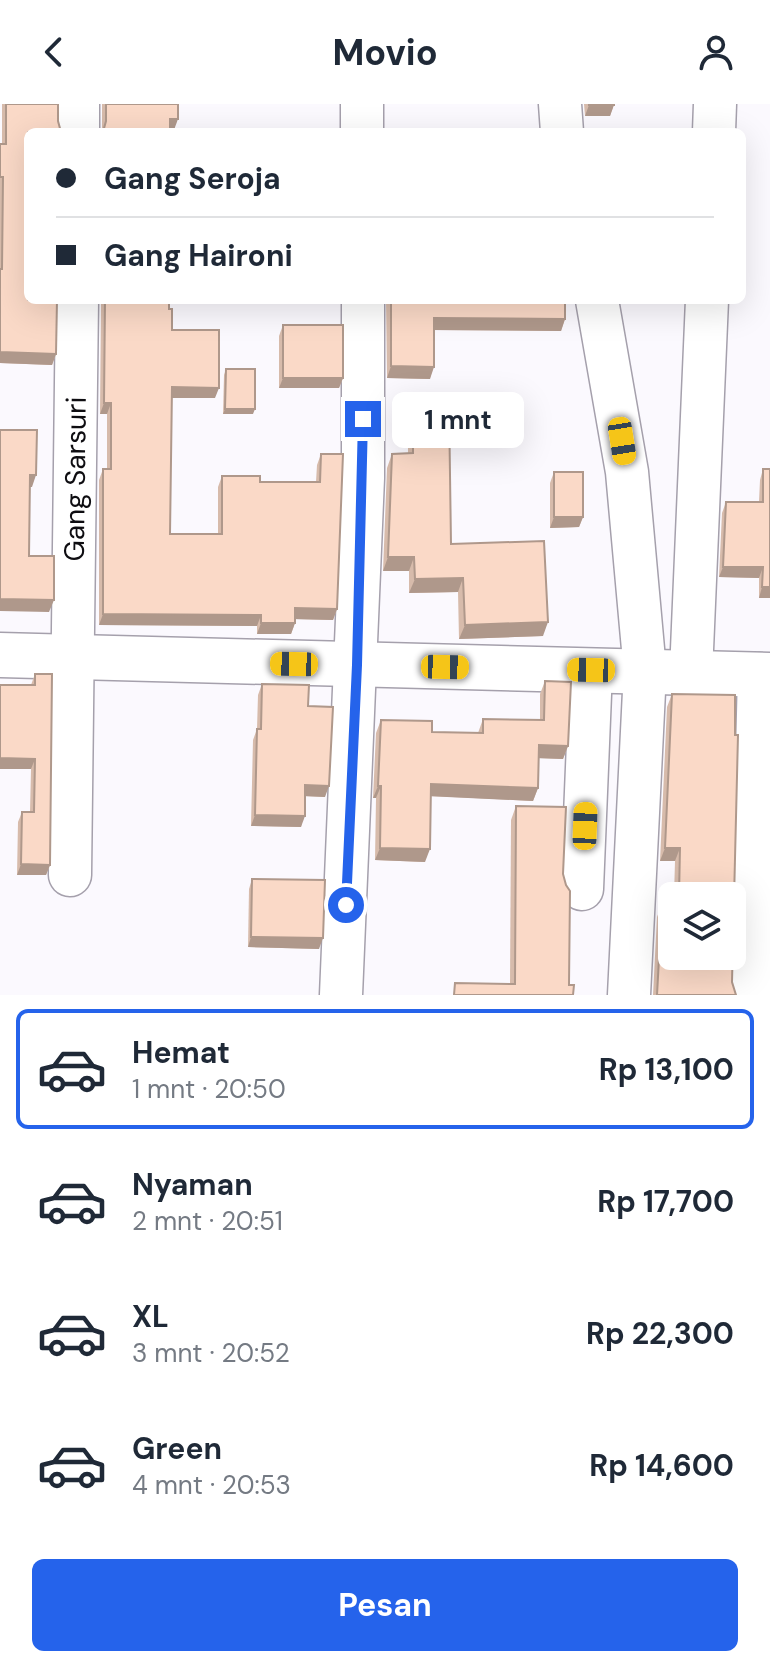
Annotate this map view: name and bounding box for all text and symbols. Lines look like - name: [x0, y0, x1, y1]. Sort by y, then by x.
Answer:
- text: Movio: [332, 29, 438, 76]
- icon: back: [32, 30, 76, 74]
- icon: person: [694, 30, 738, 74]
- text: Gang Seroja: [104, 159, 281, 198]
- text: Gang Haironi: [104, 236, 293, 275]
- callout: 1 mnt: [391, 391, 523, 447]
- street label: Gang Sarsuri: [56, 396, 95, 562]
- route end: [345, 401, 381, 437]
- text: 1 mnt: [424, 403, 492, 437]
- car: [606, 415, 638, 467]
- car: [270, 652, 318, 676]
- car: [421, 655, 469, 679]
- car: [567, 658, 615, 682]
- car: [572, 802, 598, 850]
- map controls: [658, 882, 746, 970]
- button: layers: [658, 882, 746, 970]
- route start: [328, 887, 364, 923]
- icon: car: [36, 1033, 108, 1105]
- text: Hemat: [132, 1033, 230, 1072]
- text: Rp 13,100: [599, 1050, 734, 1089]
- text: 1 mnt · 20:50: [132, 1072, 286, 1106]
- icon: car: [36, 1165, 108, 1237]
- text: Nyaman: [132, 1165, 253, 1204]
- text: Rp 17,700: [597, 1182, 734, 1221]
- text: 2 mnt · 20:51: [132, 1204, 283, 1238]
- icon: car: [36, 1297, 108, 1369]
- text: XL: [132, 1297, 169, 1336]
- text: Rp 22,300: [586, 1314, 734, 1353]
- text: 3 mnt · 20:52: [132, 1336, 290, 1370]
- icon: car: [36, 1429, 108, 1501]
- text: Green: [132, 1429, 222, 1468]
- text: Rp 14,600: [589, 1446, 734, 1485]
- text: 4 mnt · 20:53: [132, 1468, 291, 1502]
- button: Pesan: [32, 1559, 738, 1651]

